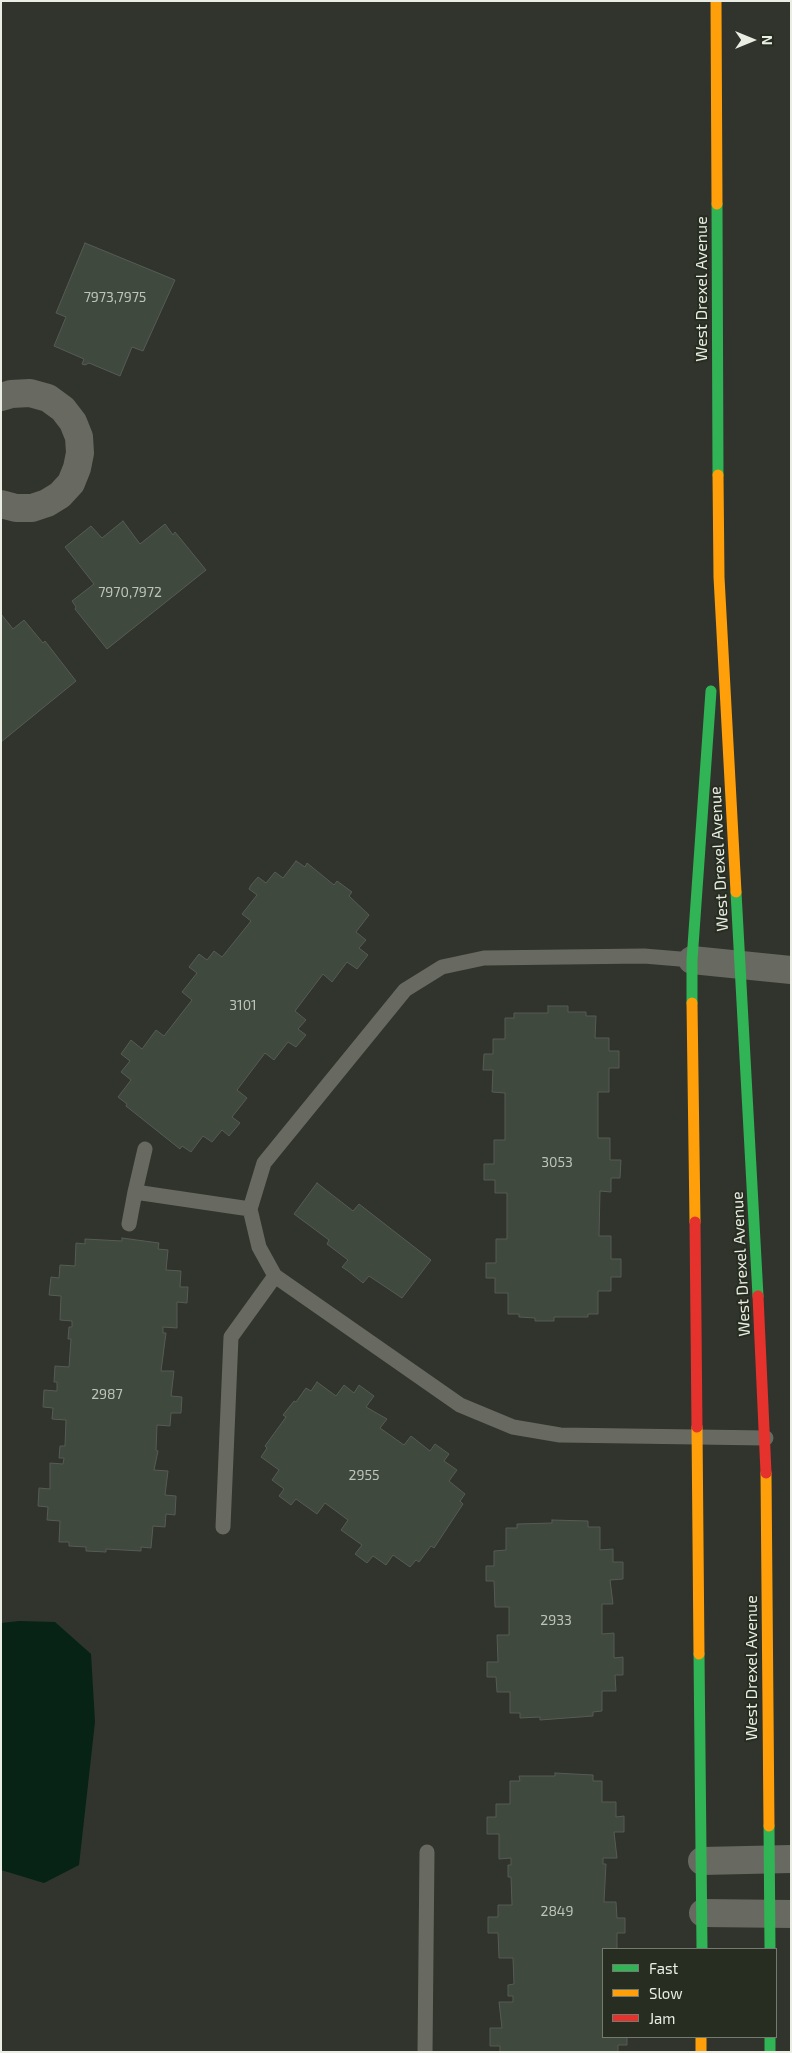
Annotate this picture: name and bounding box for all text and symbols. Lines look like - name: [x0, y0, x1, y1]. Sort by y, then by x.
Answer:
- north arrow: [727, 15, 777, 65]
- text: N: [759, 35, 776, 45]
- street label: West Drexel Avenue: [692, 216, 712, 362]
- house number: 7973,7975: [84, 289, 146, 305]
- house number: 7970,7972: [98, 584, 162, 600]
- street label: West Drexel Avenue: [706, 786, 732, 932]
- house number: 3101: [229, 997, 257, 1013]
- house number: 3053: [541, 1154, 573, 1170]
- street label: West Drexel Avenue: [728, 1191, 754, 1337]
- house number: 2987: [91, 1386, 123, 1402]
- house number: 2955: [349, 1467, 379, 1483]
- street label: West Drexel Avenue: [742, 1595, 762, 1741]
- house number: 2933: [540, 1612, 572, 1628]
- house number: 2849: [541, 1903, 573, 1919]
- legend: [602, 1948, 777, 2038]
- text: Fast: [649, 1959, 678, 1977]
- text: Slow: [649, 1984, 683, 2002]
- text: Jam: [649, 2009, 675, 2027]

